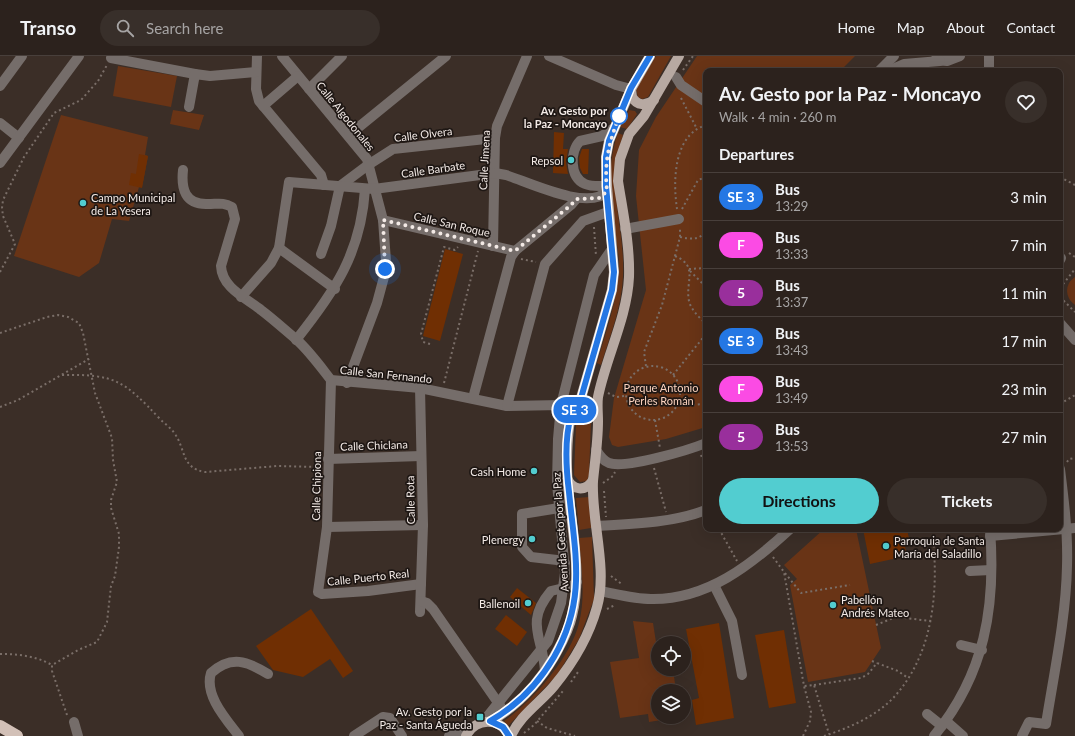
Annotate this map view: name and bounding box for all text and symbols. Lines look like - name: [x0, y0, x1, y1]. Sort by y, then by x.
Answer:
- search box: [100, 10, 380, 46]
- text: Transo: [20, 16, 76, 39]
- icon: search: [114, 17, 136, 39]
- text: Search here: [146, 19, 223, 37]
- text: Home: [837, 19, 875, 36]
- text: Map: [897, 19, 924, 36]
- text: About: [946, 19, 984, 36]
- text: Contact: [1006, 19, 1055, 36]
- street label: Calle Algodonales: [314, 79, 378, 153]
- button: heart: [1005, 81, 1047, 123]
- text: Av. Gesto por la Paz - Moncayo: [719, 82, 981, 105]
- place label: Av. Gesto por la Paz - Moncayo: [524, 104, 608, 130]
- marker: Av. Gesto por la Paz - Moncayo: [610, 107, 628, 125]
- text: Walk · 4 min · 260 m: [719, 109, 837, 125]
- street label: Calle Olvera: [393, 124, 453, 144]
- street label: Calle Jimena: [476, 130, 492, 190]
- text: Departures: [719, 145, 794, 163]
- place label: Repsol: [531, 154, 563, 167]
- marker: Repsol: [566, 155, 576, 165]
- street label: Calle Barbate: [400, 158, 466, 180]
- text: Bus: [775, 180, 800, 198]
- text: SE 3: [727, 188, 755, 205]
- text: 3 min: [1010, 188, 1047, 206]
- place label: Campo Municipal de La Yesera: [91, 191, 175, 217]
- marker: Campo Municipal de La Yesera: [78, 198, 88, 208]
- text: 13:29: [775, 198, 808, 214]
- street label: Calle San Roque: [413, 209, 492, 239]
- text: Bus: [775, 228, 800, 246]
- text: F: [737, 236, 745, 253]
- text: 7 min: [1010, 236, 1047, 254]
- text: 13:33: [775, 246, 808, 262]
- your location: [375, 259, 395, 279]
- text: Bus: [775, 276, 800, 294]
- text: 5: [737, 284, 745, 301]
- text: 11 min: [1001, 284, 1047, 302]
- text: 13:37: [775, 294, 808, 310]
- text: Bus: [775, 324, 800, 342]
- text: SE 3: [727, 332, 755, 349]
- text: 17 min: [1001, 332, 1047, 350]
- text: 13:43: [775, 342, 808, 358]
- street label: Calle San Fernando: [339, 363, 433, 385]
- text: Bus: [775, 372, 800, 390]
- text: F: [737, 380, 745, 397]
- text: 23 min: [1001, 380, 1047, 398]
- park label: Parque Antonio Perles Román: [624, 381, 698, 407]
- text: 13:49: [775, 390, 808, 406]
- line badge: SE 3: [547, 397, 603, 423]
- text: SE 3: [561, 401, 589, 418]
- text: Bus: [775, 420, 800, 438]
- text: 5: [737, 428, 745, 445]
- text: 27 min: [1001, 428, 1047, 446]
- street label: Calle Chiclana: [340, 437, 408, 453]
- text: 13:53: [775, 438, 808, 454]
- street label: Calle Chipiona: [309, 451, 323, 521]
- place label: Cash Home: [470, 465, 526, 478]
- marker: Cash Home: [529, 466, 539, 476]
- street label: Avenida Gesto por la Paz: [549, 472, 571, 592]
- street label: Calle Rota: [403, 476, 417, 524]
- button: Directions: [719, 478, 879, 524]
- button: Tickets: [887, 478, 1047, 524]
- place label: Plenergy: [482, 533, 524, 546]
- marker: Plenergy: [527, 534, 537, 544]
- place label: Parroquia de Santa María del Saladillo: [894, 534, 985, 560]
- marker: Parroquia de Santa María del Saladillo: [881, 541, 891, 551]
- street label: Calle Puerto Real: [326, 566, 410, 588]
- place label: Pabellón Andrés Mateo: [841, 593, 909, 619]
- place label: Ballenoil: [479, 597, 520, 610]
- marker: Ballenoil: [523, 598, 533, 608]
- marker: Pabellón Andrés Mateo: [828, 600, 838, 610]
- map controls: [651, 636, 691, 724]
- button: locate: [651, 636, 691, 676]
- button: layers: [651, 684, 691, 724]
- place label: Av. Gesto por la Paz - Santa Águeda: [379, 705, 472, 731]
- marker: Av. Gesto por la Paz - Santa Águeda: [475, 712, 485, 722]

